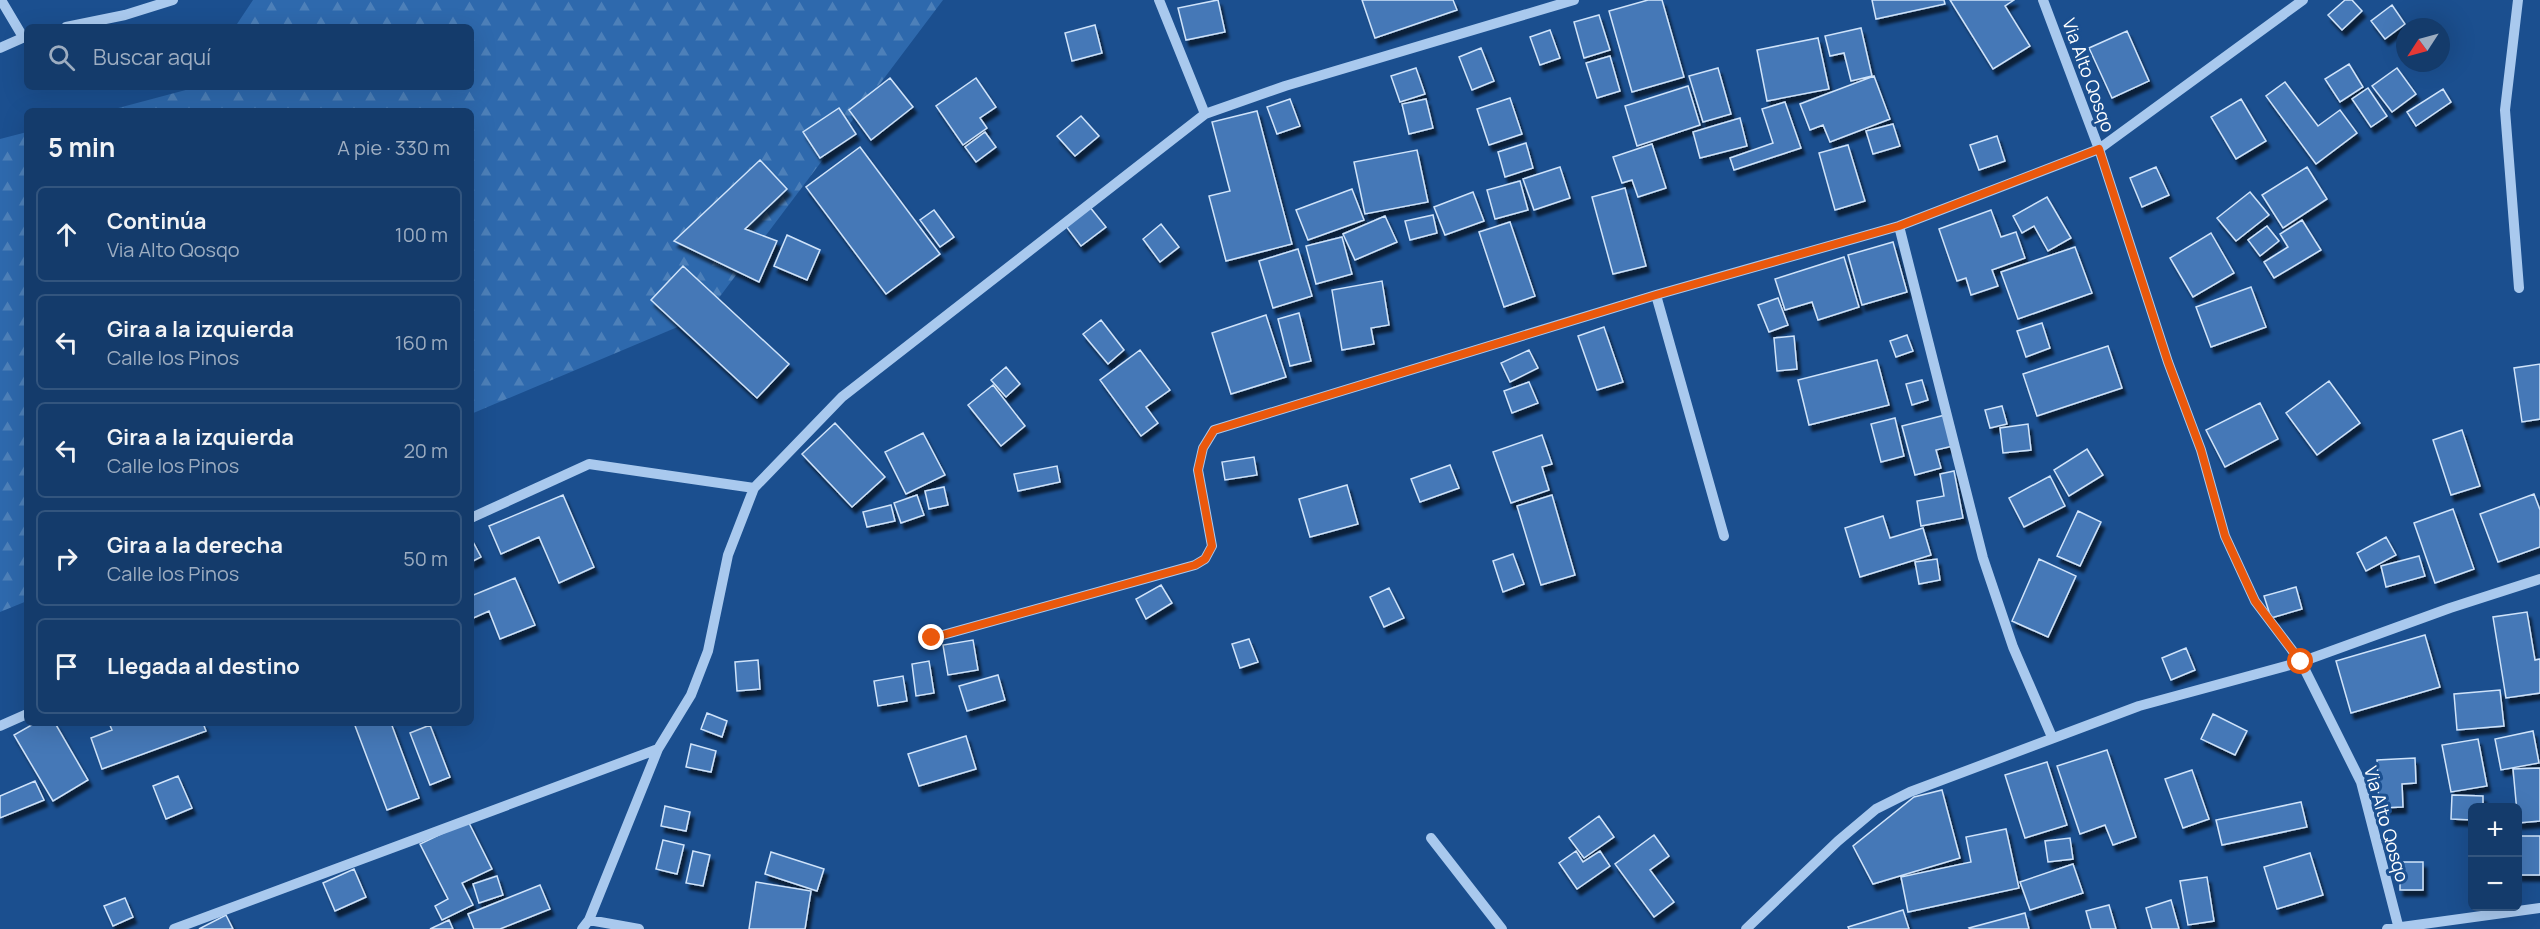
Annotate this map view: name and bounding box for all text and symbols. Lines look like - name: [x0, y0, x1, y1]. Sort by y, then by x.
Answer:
- street label: Via Alto Qosqo: [2057, 15, 2121, 135]
- north arrow: [2396, 18, 2450, 72]
- search box: [24, 24, 474, 90]
- icon: search: [45, 41, 78, 74]
- text: Buscar aquí: [93, 42, 211, 72]
- text: 5 min: [48, 129, 115, 165]
- text: A pie · 330 m: [337, 134, 450, 161]
- text: Continúa: [107, 206, 207, 236]
- icon: ahead: [50, 218, 83, 251]
- text: 100 m: [395, 221, 448, 248]
- text: Via Alto Qosqo: [107, 236, 240, 263]
- text: Gira a la izquierda: [107, 314, 294, 344]
- icon: left: [50, 326, 83, 359]
- text: 160 m: [395, 329, 448, 356]
- text: Calle los Pinos: [107, 344, 239, 371]
- text: Gira a la izquierda: [107, 422, 294, 452]
- icon: left: [50, 434, 83, 467]
- text: 20 m: [403, 437, 448, 464]
- text: Calle los Pinos: [107, 452, 239, 479]
- text: Gira a la derecha: [107, 530, 283, 560]
- icon: right: [50, 542, 83, 575]
- text: 50 m: [403, 545, 448, 572]
- text: Calle los Pinos: [107, 560, 239, 587]
- route end: [918, 624, 944, 650]
- route start: [2287, 648, 2313, 674]
- icon: arrive: [50, 650, 83, 683]
- text: Llegada al destino: [107, 651, 300, 681]
- street label: Via Alto Qosqo: [2359, 763, 2415, 885]
- map controls: [2468, 803, 2522, 911]
- button: +: [2468, 803, 2522, 857]
- button: −: [2468, 857, 2522, 911]

